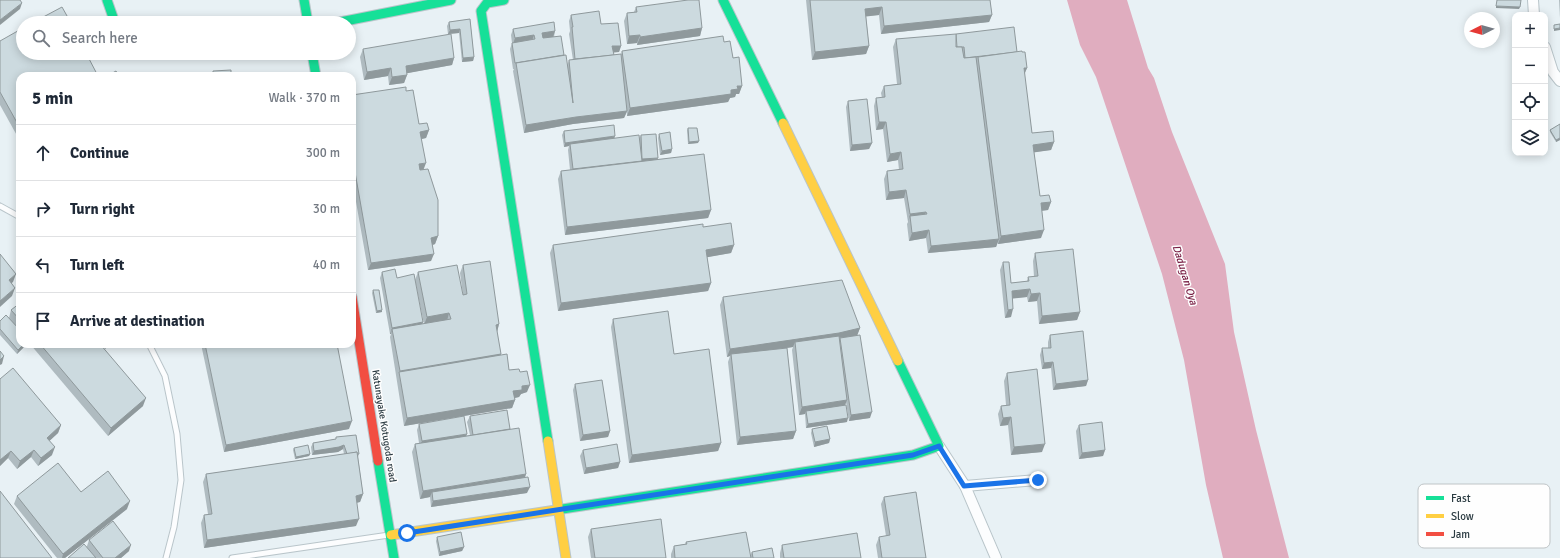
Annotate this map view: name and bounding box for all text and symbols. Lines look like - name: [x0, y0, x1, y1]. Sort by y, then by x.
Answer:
- north arrow: [1464, 12, 1500, 48]
- map controls: [1512, 12, 1548, 156]
- button: +: [1512, 12, 1548, 48]
- search box: [16, 16, 356, 60]
- icon: search: [30, 27, 52, 49]
- text: Search here: [62, 29, 138, 47]
- button: −: [1512, 48, 1548, 84]
- button: locate: [1512, 84, 1548, 120]
- text: 5 min: [32, 88, 73, 109]
- text: Walk · 370 m: [269, 90, 340, 106]
- button: layers: [1512, 120, 1548, 156]
- icon: ahead: [32, 142, 54, 164]
- text: Continue: [70, 144, 129, 162]
- text: 300 m: [306, 145, 340, 161]
- icon: right: [32, 198, 54, 220]
- text: Turn right: [70, 200, 135, 218]
- text: 30 m: [313, 201, 340, 217]
- water label: Dadugan Oya: [1170, 243, 1200, 307]
- icon: left: [32, 254, 54, 276]
- text: Turn left: [70, 256, 124, 274]
- text: 40 m: [313, 257, 340, 273]
- icon: arrive: [32, 310, 54, 332]
- text: Arrive at destination: [70, 312, 205, 330]
- street label: Katunayake Kotugoda road: [369, 369, 399, 483]
- route end: [1029, 471, 1047, 489]
- legend: [1418, 484, 1550, 548]
- text: Fast: [1451, 492, 1471, 505]
- text: Slow: [1451, 510, 1474, 523]
- route start: [398, 524, 416, 542]
- text: Jam: [1451, 528, 1470, 541]

